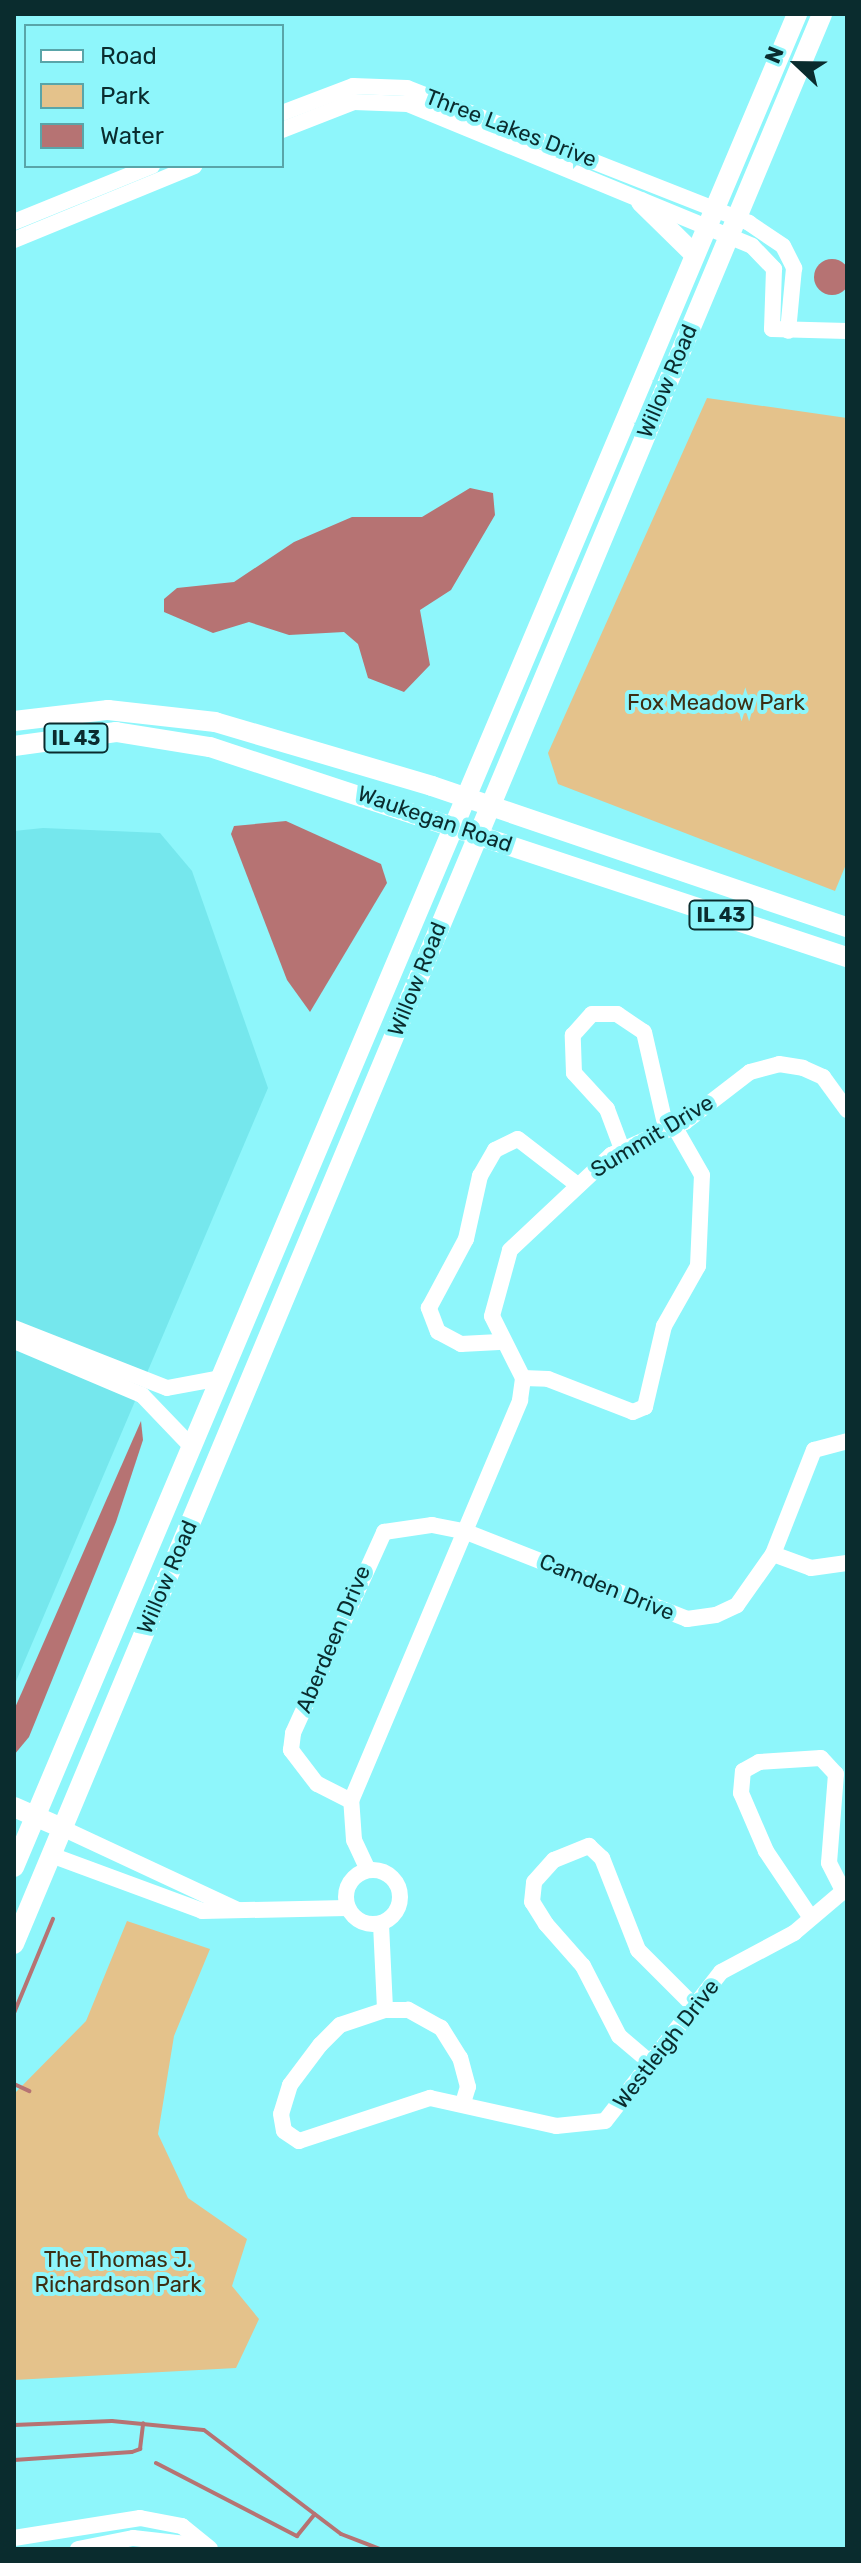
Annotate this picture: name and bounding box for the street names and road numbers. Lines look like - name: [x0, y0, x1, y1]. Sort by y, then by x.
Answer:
- street label: Three Lakes Drive: [422, 83, 600, 173]
- street label: Willow Road: [631, 320, 703, 442]
- road number: IL 43: [42, 722, 110, 754]
- street label: Waukegan Road: [354, 780, 516, 858]
- road number: IL 43: [687, 899, 755, 931]
- street label: Willow Road: [382, 918, 452, 1040]
- street label: Summit Drive: [586, 1089, 718, 1183]
- street label: Willow Road: [131, 1516, 203, 1638]
- street label: Camden Drive: [536, 1548, 678, 1626]
- street label: Aberdeen Drive: [290, 1561, 376, 1717]
- street label: Westleigh Drive: [607, 1974, 725, 2114]

